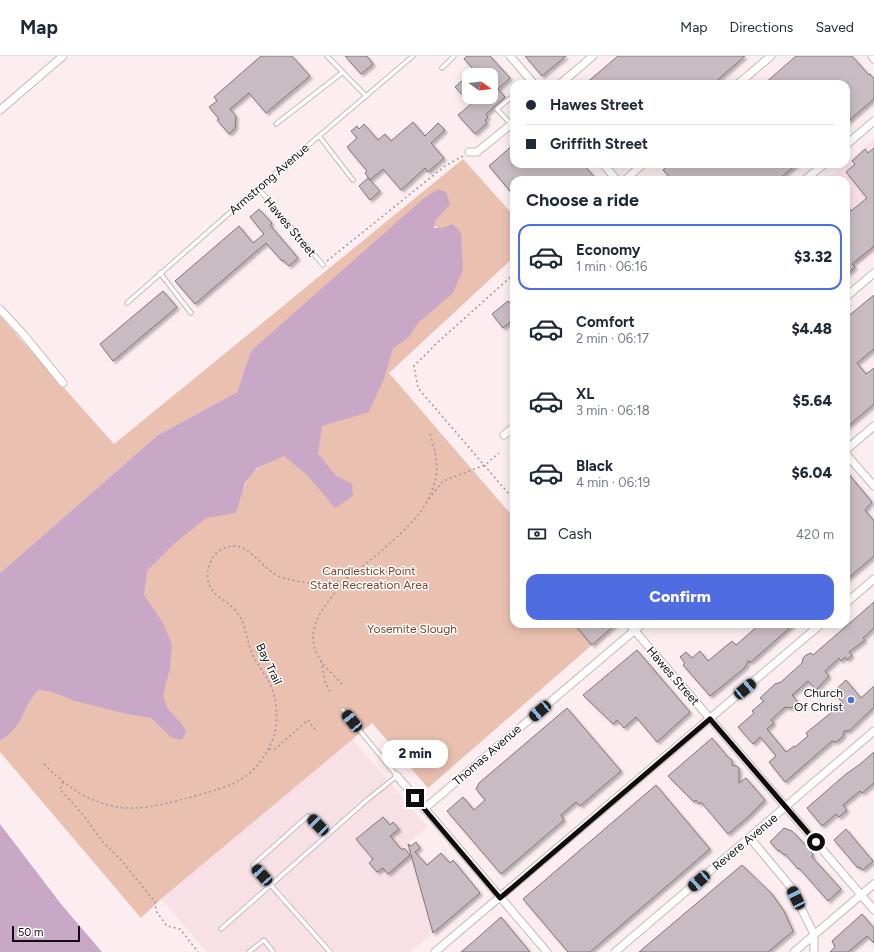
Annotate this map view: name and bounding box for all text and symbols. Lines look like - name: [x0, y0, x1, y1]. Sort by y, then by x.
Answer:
- text: Map: [20, 16, 58, 39]
- text: Map: [680, 19, 708, 36]
- text: Directions: [730, 19, 793, 36]
- text: Saved: [815, 19, 854, 36]
- north arrow: [462, 68, 498, 104]
- map controls: [462, 68, 498, 104]
- text: Hawes Street: [550, 96, 644, 114]
- text: Griffith Street: [550, 135, 648, 153]
- street label: Armstrong Avenue: [226, 140, 312, 217]
- text: Choose a ride: [526, 189, 639, 211]
- street label: Hawes Street: [261, 195, 319, 260]
- icon: car: [528, 239, 564, 275]
- text: Economy: [576, 241, 641, 259]
- text: $3.32: [794, 248, 832, 266]
- text: 1 min · 06:16: [576, 259, 647, 274]
- icon: car: [528, 311, 564, 347]
- text: Comfort: [576, 313, 635, 331]
- text: $4.48: [791, 320, 832, 338]
- text: 2 min · 06:17: [576, 331, 649, 346]
- icon: car: [528, 383, 564, 419]
- text: XL: [576, 385, 594, 403]
- text: $5.64: [793, 392, 832, 410]
- text: 3 min · 06:18: [576, 403, 650, 418]
- icon: car: [528, 455, 564, 491]
- text: Black: [576, 457, 613, 475]
- text: $6.04: [792, 464, 832, 482]
- text: 4 min · 06:19: [576, 475, 650, 490]
- icon: cash: [526, 523, 548, 545]
- text: Cash: [558, 525, 592, 543]
- text: 420 m: [796, 527, 834, 542]
- park label: Candlestick Point State Recreation Area: [310, 564, 428, 592]
- button: Confirm: [526, 574, 834, 620]
- park label: Yosemite Slough: [367, 622, 457, 636]
- street label: Bay Trail: [253, 641, 285, 687]
- street label: Hawes Street: [644, 644, 703, 708]
- car: [732, 677, 758, 701]
- place label: Church Of Christ: [794, 686, 843, 714]
- marker: Church Of Christ: [846, 695, 856, 705]
- car: [527, 699, 553, 723]
- car: [340, 708, 364, 734]
- street label: Thomas Avenue: [450, 721, 524, 788]
- callout: 2 min: [382, 740, 448, 768]
- text: 2 min: [398, 746, 432, 761]
- route end: [406, 789, 424, 807]
- street label: Revere Avenue: [710, 810, 781, 873]
- car: [305, 812, 331, 838]
- route start: [807, 833, 825, 851]
- car: [250, 862, 274, 888]
- car: [686, 869, 712, 893]
- car: [785, 885, 807, 911]
- scale bar: [12, 924, 80, 943]
- text: 50 m: [18, 926, 43, 939]

